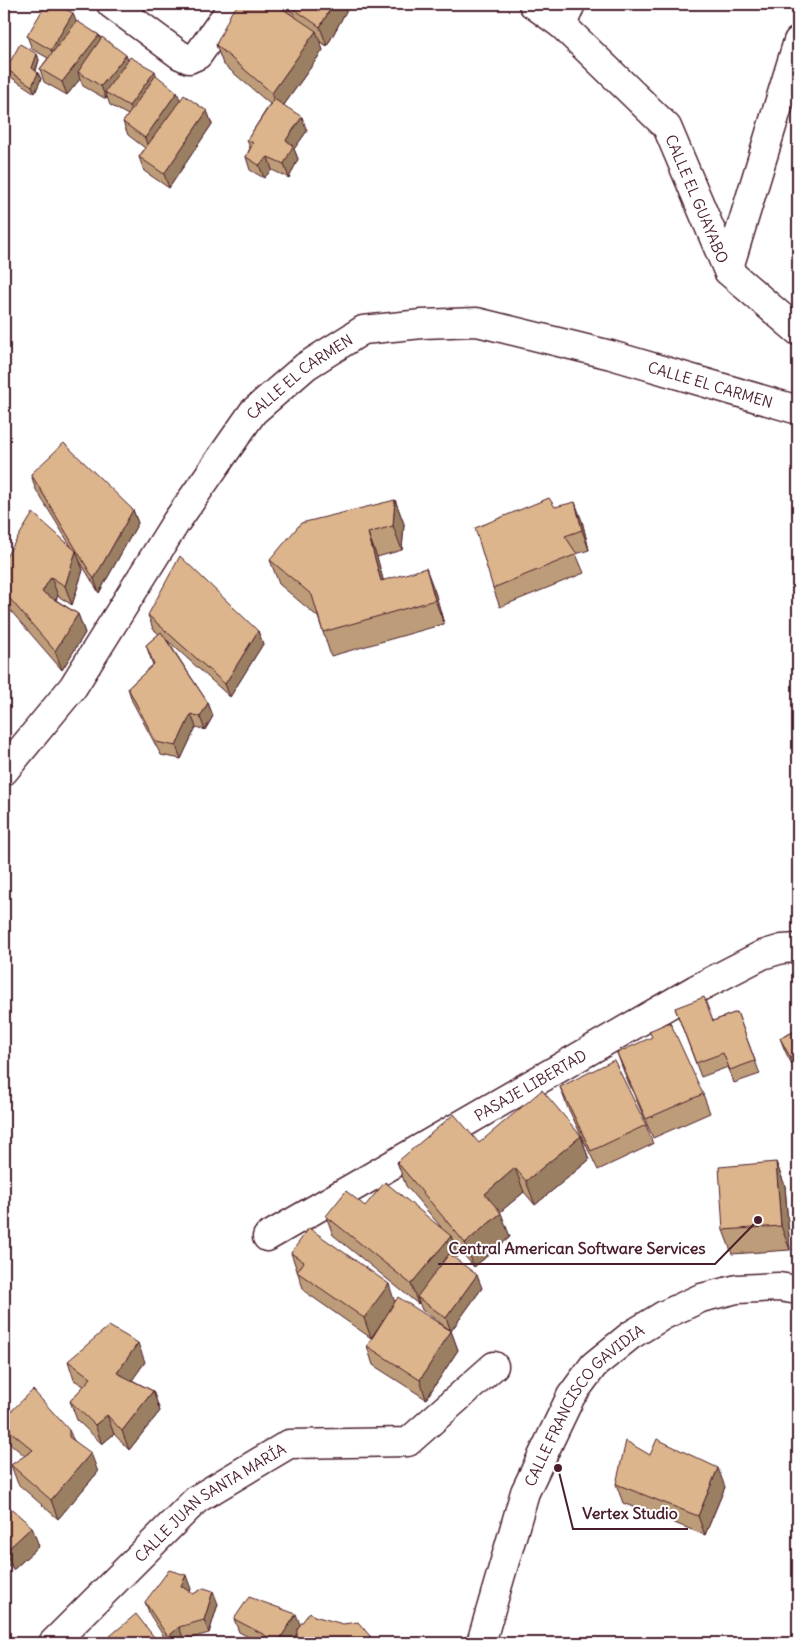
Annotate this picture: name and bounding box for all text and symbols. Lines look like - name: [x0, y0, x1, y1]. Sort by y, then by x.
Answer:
- street label: CALLE EL GUAYABO: [662, 132, 733, 266]
- street label: CALLE EL CARMEN: [242, 330, 356, 422]
- street label: CALLE EL CARMEN: [646, 357, 775, 412]
- street label: PASAJE LIBERTAD: [471, 1045, 590, 1125]
- callout: Central American Software Services: [438, 1233, 715, 1264]
- text: Central American Software Services: [448, 1238, 706, 1258]
- street label: CALLE FRANCISCO GAVIDIA: [520, 1320, 648, 1489]
- street label: CALLE JUAN SANTA MARÍA: [130, 1439, 289, 1566]
- callout: Vertex Studio: [573, 1498, 688, 1529]
- text: Vertex Studio: [582, 1503, 678, 1523]

